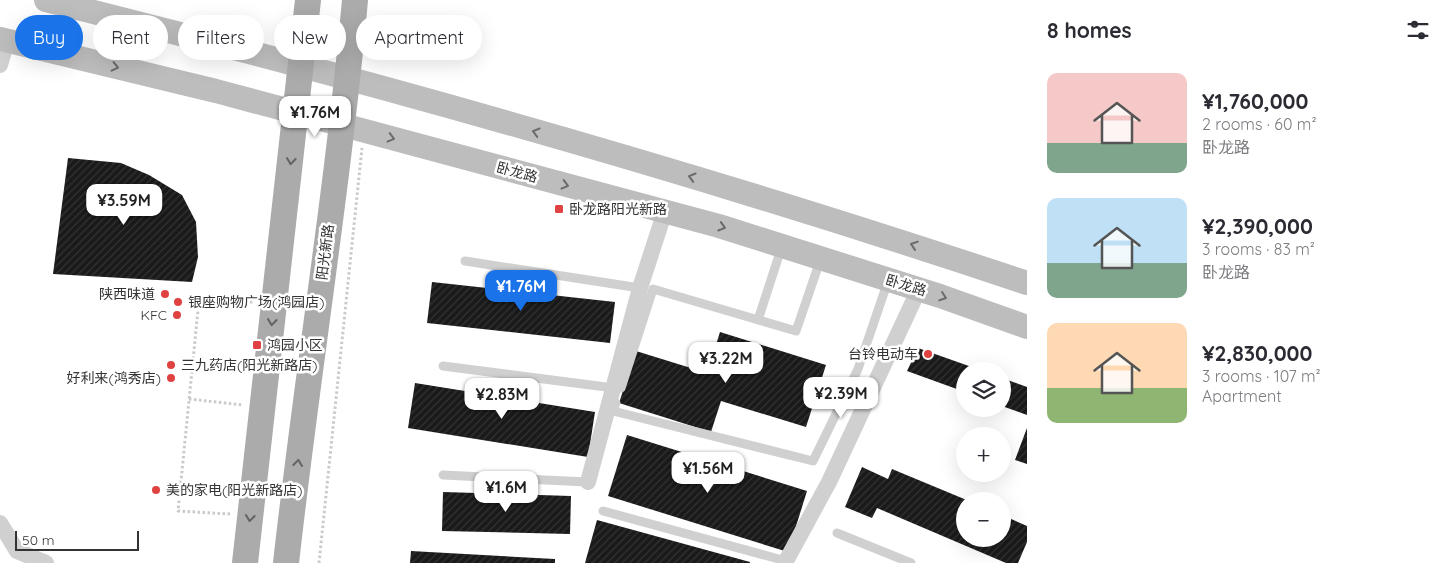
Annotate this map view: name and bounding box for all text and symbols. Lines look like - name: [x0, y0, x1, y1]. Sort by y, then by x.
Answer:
- chip: Buy: [15, 15, 83, 60]
- chip: Rent: [93, 15, 168, 60]
- chip: Filters: [178, 15, 264, 60]
- chip: New: [274, 15, 346, 60]
- chip: Apartment: [356, 15, 482, 60]
- icon: filters: [1404, 16, 1432, 44]
- text: 8 homes: [1047, 17, 1132, 43]
- one-way arrow: [111, 61, 120, 72]
- text: ¥1,760,000: [1202, 88, 1308, 114]
- icon: home: [1087, 93, 1147, 153]
- pin: ¥1.76M: [274, 96, 356, 138]
- text: ¥1.76M: [290, 102, 340, 122]
- text: 2 rooms · 60 m²: [1202, 114, 1316, 134]
- one-way arrow: [532, 127, 541, 137]
- one-way arrow: [386, 132, 395, 143]
- text: 卧龙路: [1202, 137, 1250, 157]
- one-way arrow: [286, 157, 297, 165]
- street label: 卧龙路: [494, 158, 540, 186]
- one-way arrow: [688, 173, 697, 183]
- one-way arrow: [560, 179, 568, 189]
- pin: ¥3.59M: [83, 184, 165, 226]
- text: ¥3.59M: [97, 190, 151, 210]
- place label: 卧龙路阳光新路: [569, 200, 667, 218]
- marker: 卧龙路阳光新路: [553, 203, 565, 215]
- text: ¥2,390,000: [1202, 213, 1313, 239]
- icon: home: [1087, 218, 1147, 278]
- one-way arrow: [717, 221, 725, 231]
- street label: 阳光新路: [313, 223, 337, 281]
- text: 3 rooms · 83 m²: [1202, 239, 1315, 259]
- one-way arrow: [911, 241, 919, 251]
- text: 卧龙路: [1202, 262, 1250, 282]
- pin: ¥1.76M: [480, 270, 562, 312]
- street label: 卧龙路: [883, 270, 929, 300]
- text: ¥1.76M: [496, 276, 546, 296]
- place label: 陕西味道: [99, 285, 155, 303]
- marker: 陕西味道: [159, 288, 171, 300]
- one-way arrow: [939, 291, 947, 301]
- place label: 银座购物广场(鸿园店): [188, 293, 324, 311]
- marker: 银座购物广场(鸿园店): [172, 296, 184, 308]
- place label: KFC: [141, 306, 167, 324]
- marker: KFC: [171, 309, 183, 321]
- one-way arrow: [267, 318, 278, 326]
- place label: 鸿园小区: [267, 336, 323, 354]
- marker: 鸿园小区: [251, 339, 263, 351]
- text: ¥2,830,000: [1202, 340, 1312, 366]
- pin: ¥3.22M: [685, 342, 767, 384]
- icon: home: [1087, 343, 1147, 403]
- place label: 台铃电动车: [848, 345, 918, 363]
- text: ¥3.22M: [699, 348, 753, 368]
- marker: 台铃电动车: [922, 348, 934, 360]
- place label: 三九药店(阳光新路店): [181, 356, 317, 374]
- marker: 三九药店(阳光新路店): [165, 359, 177, 371]
- map controls: [956, 362, 1011, 547]
- button: layers: [956, 362, 1011, 417]
- text: 3 rooms · 107 m²: [1202, 366, 1321, 386]
- place label: 好利来(鸿秀店): [67, 369, 161, 387]
- marker: 好利来(鸿秀店): [165, 372, 177, 384]
- pin: ¥2.39M: [800, 376, 882, 419]
- pin: ¥2.83M: [461, 378, 543, 420]
- text: ¥2.39M: [814, 383, 868, 403]
- text: ¥2.83M: [475, 384, 529, 404]
- text: Apartment: [1202, 386, 1282, 406]
- button: +: [956, 427, 1011, 482]
- pin: ¥1.56M: [667, 452, 749, 494]
- one-way arrow: [292, 458, 303, 466]
- text: ¥1.56M: [683, 458, 733, 478]
- pin: ¥1.6M: [471, 470, 541, 513]
- text: ¥1.6M: [485, 477, 527, 497]
- place label: 美的家电(阳光新路店): [166, 481, 302, 499]
- marker: 美的家电(阳光新路店): [150, 484, 162, 496]
- button: −: [956, 492, 1011, 547]
- one-way arrow: [245, 515, 256, 523]
- scale bar: [15, 528, 139, 551]
- text: 50 m: [22, 531, 55, 549]

